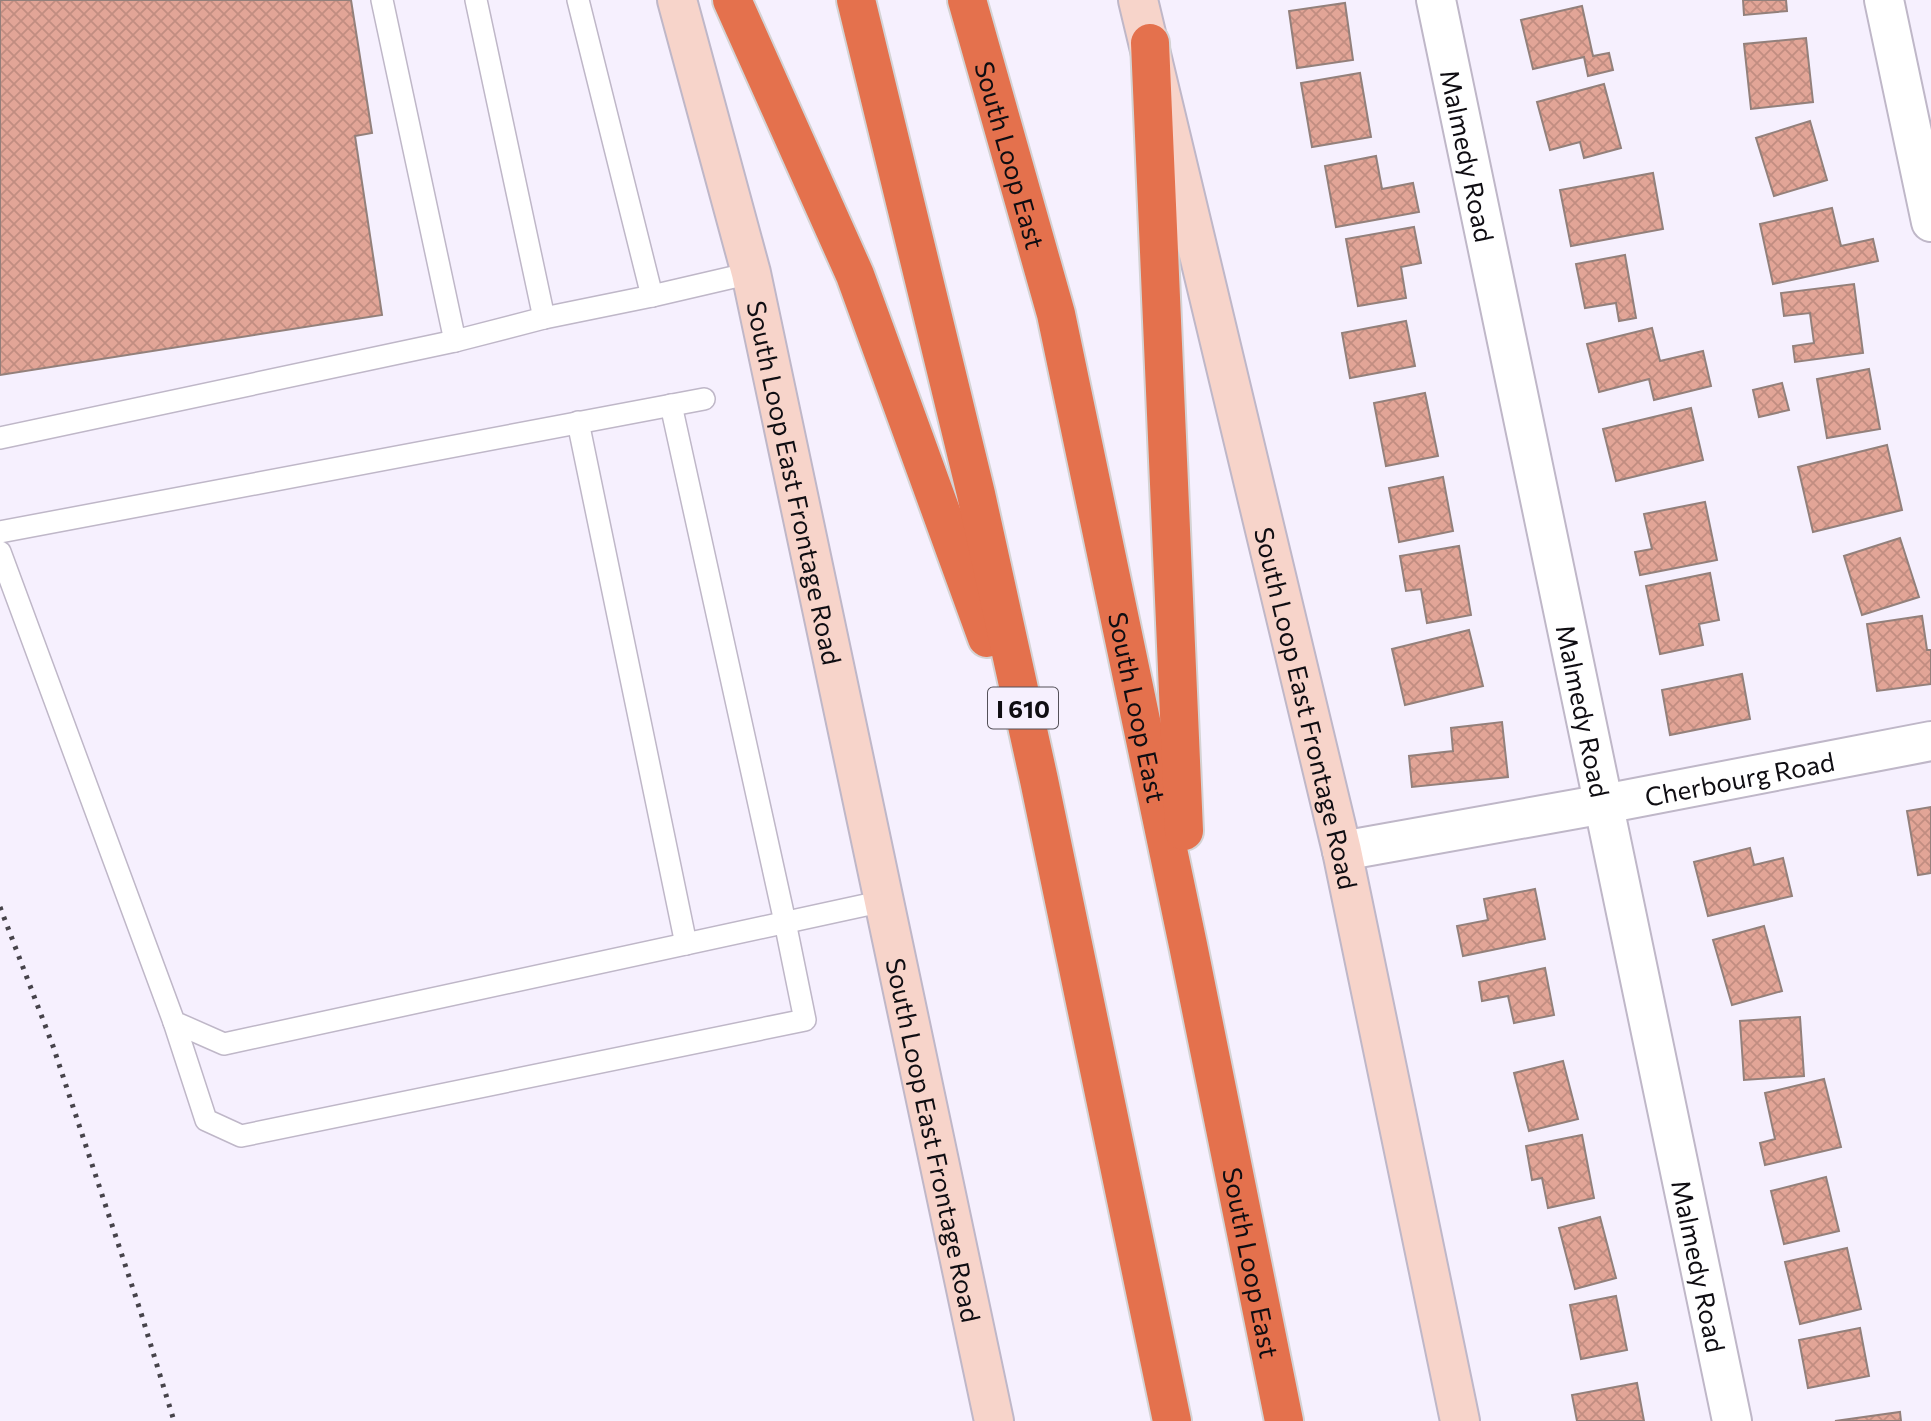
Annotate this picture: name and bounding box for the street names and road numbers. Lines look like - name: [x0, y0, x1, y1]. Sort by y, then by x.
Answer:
- street label: South Loop East: [970, 57, 1052, 252]
- street label: Malmedy Road: [1435, 67, 1501, 245]
- street label: South Loop East Frontage Road: [742, 298, 849, 667]
- street label: South Loop East Frontage Road: [1249, 524, 1365, 892]
- street label: South Loop East: [1103, 609, 1173, 805]
- street label: Malmedy Road: [1551, 622, 1617, 800]
- road number: I 610: [988, 688, 1058, 728]
- street label: Cherbourg Road: [1642, 744, 1837, 811]
- street label: South Loop East Frontage Road: [881, 955, 988, 1325]
- street label: South Loop East: [1218, 1165, 1286, 1361]
- street label: Malmedy Road: [1667, 1177, 1733, 1355]

